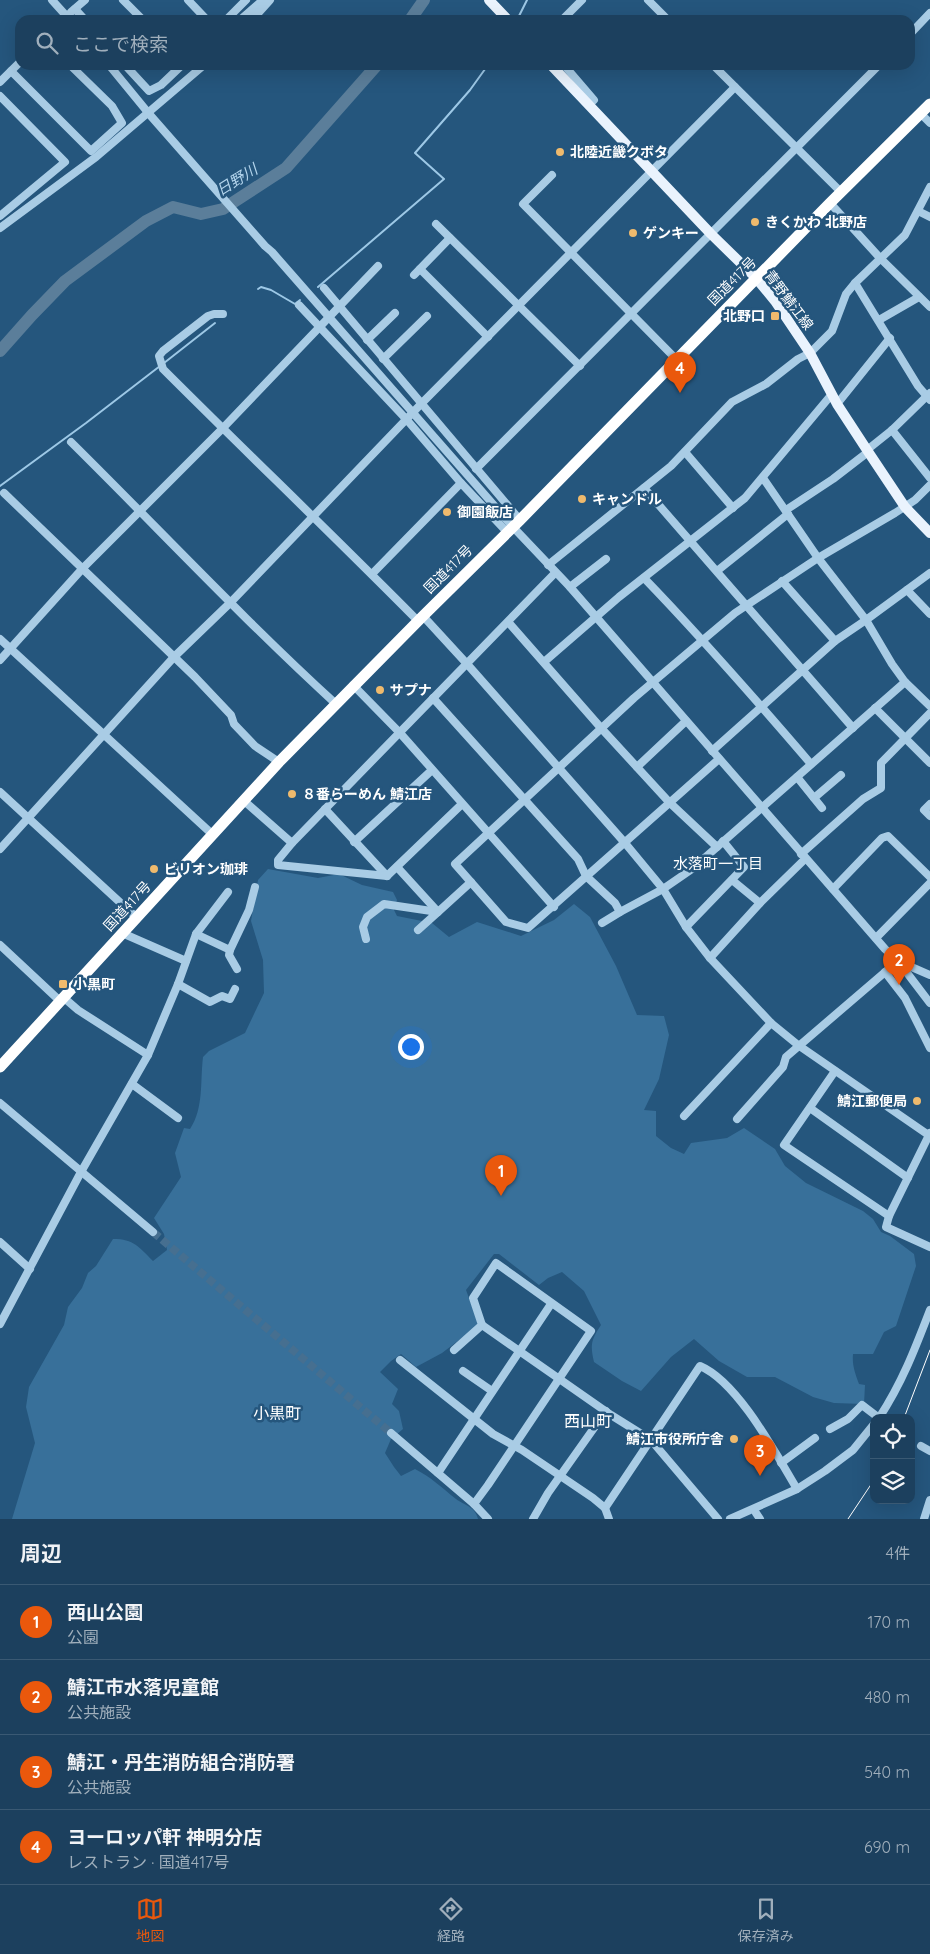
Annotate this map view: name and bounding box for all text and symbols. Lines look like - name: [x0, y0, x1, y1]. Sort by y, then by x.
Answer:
- search box: [15, 15, 915, 70]
- icon: search: [33, 29, 61, 57]
- text: ここで検索: [73, 32, 168, 56]
- place label: 北陸近畿クボタ: [570, 143, 668, 161]
- marker: 北陸近畿クボタ: [554, 146, 566, 158]
- water label: 日野川: [213, 159, 263, 200]
- place label: きくかわ 北野店: [765, 213, 867, 231]
- marker: きくかわ 北野店: [749, 216, 761, 228]
- place label: ゲンキー: [643, 224, 699, 242]
- marker: ゲンキー: [627, 227, 639, 239]
- street label: 国道417号: [704, 253, 760, 309]
- street label: 青野鯖江線: [761, 267, 817, 333]
- place label: 北野口: [723, 307, 765, 325]
- marker: 北野口: [769, 310, 781, 322]
- pin: 4: [664, 352, 696, 393]
- place label: キャンドル: [592, 490, 662, 508]
- marker: キャンドル: [576, 493, 588, 505]
- place label: 御園飯店: [457, 503, 513, 521]
- marker: 御園飯店: [441, 506, 453, 518]
- street label: 国道417号: [420, 541, 476, 597]
- place label: サプナ: [390, 681, 432, 699]
- marker: サプナ: [374, 684, 386, 696]
- place label: ８番らーめん 鯖江店: [302, 785, 432, 803]
- marker: ８番らーめん 鯖江店: [286, 788, 298, 800]
- district label: 水落町一丁目: [673, 854, 763, 873]
- place label: ビリオン珈琲: [164, 860, 248, 878]
- marker: ビリオン珈琲: [148, 863, 160, 875]
- street label: 国道417号: [99, 877, 155, 935]
- pin: 2: [883, 944, 915, 985]
- place label: 小黒町: [73, 975, 115, 993]
- marker: 小黒町: [57, 978, 69, 990]
- your location: [398, 1034, 424, 1060]
- place label: 鯖江郵便局: [837, 1092, 907, 1110]
- marker: 鯖江郵便局: [911, 1095, 923, 1107]
- pin: 1: [485, 1155, 517, 1196]
- district label: 小黒町: [253, 1403, 301, 1423]
- district label: 西山町: [564, 1411, 612, 1431]
- map controls: [870, 1414, 915, 1504]
- button: locate: [870, 1414, 915, 1459]
- place label: 鯖江市役所庁舎: [626, 1430, 724, 1448]
- marker: 鯖江市役所庁舎: [728, 1433, 740, 1445]
- pin: 3: [744, 1435, 776, 1476]
- button: layers: [870, 1459, 915, 1504]
- text: 周辺: [20, 1540, 62, 1566]
- text: 4件: [886, 1543, 910, 1563]
- text: 西山公園: [67, 1600, 143, 1624]
- text: 1: [33, 1612, 39, 1632]
- text: 170 m: [867, 1612, 910, 1632]
- text: 公園: [67, 1627, 99, 1647]
- text: 鯖江市水落児童館: [67, 1675, 219, 1699]
- text: 2: [31, 1687, 41, 1707]
- text: 480 m: [864, 1687, 910, 1707]
- text: 公共施設: [67, 1702, 131, 1722]
- text: 鯖江・丹生消防組合消防署: [67, 1750, 295, 1774]
- text: 3: [32, 1762, 40, 1782]
- text: 540 m: [864, 1762, 910, 1782]
- text: 公共施設: [67, 1777, 131, 1797]
- text: ヨーロッパ軒 神明分店: [67, 1825, 262, 1849]
- text: 4: [31, 1837, 41, 1857]
- text: 690 m: [864, 1837, 910, 1857]
- text: レストラン · 国道417号: [67, 1852, 229, 1872]
- tab: 地図: [136, 1895, 164, 1945]
- tab: 経路: [437, 1895, 465, 1945]
- tab: 保存済み: [738, 1895, 794, 1945]

